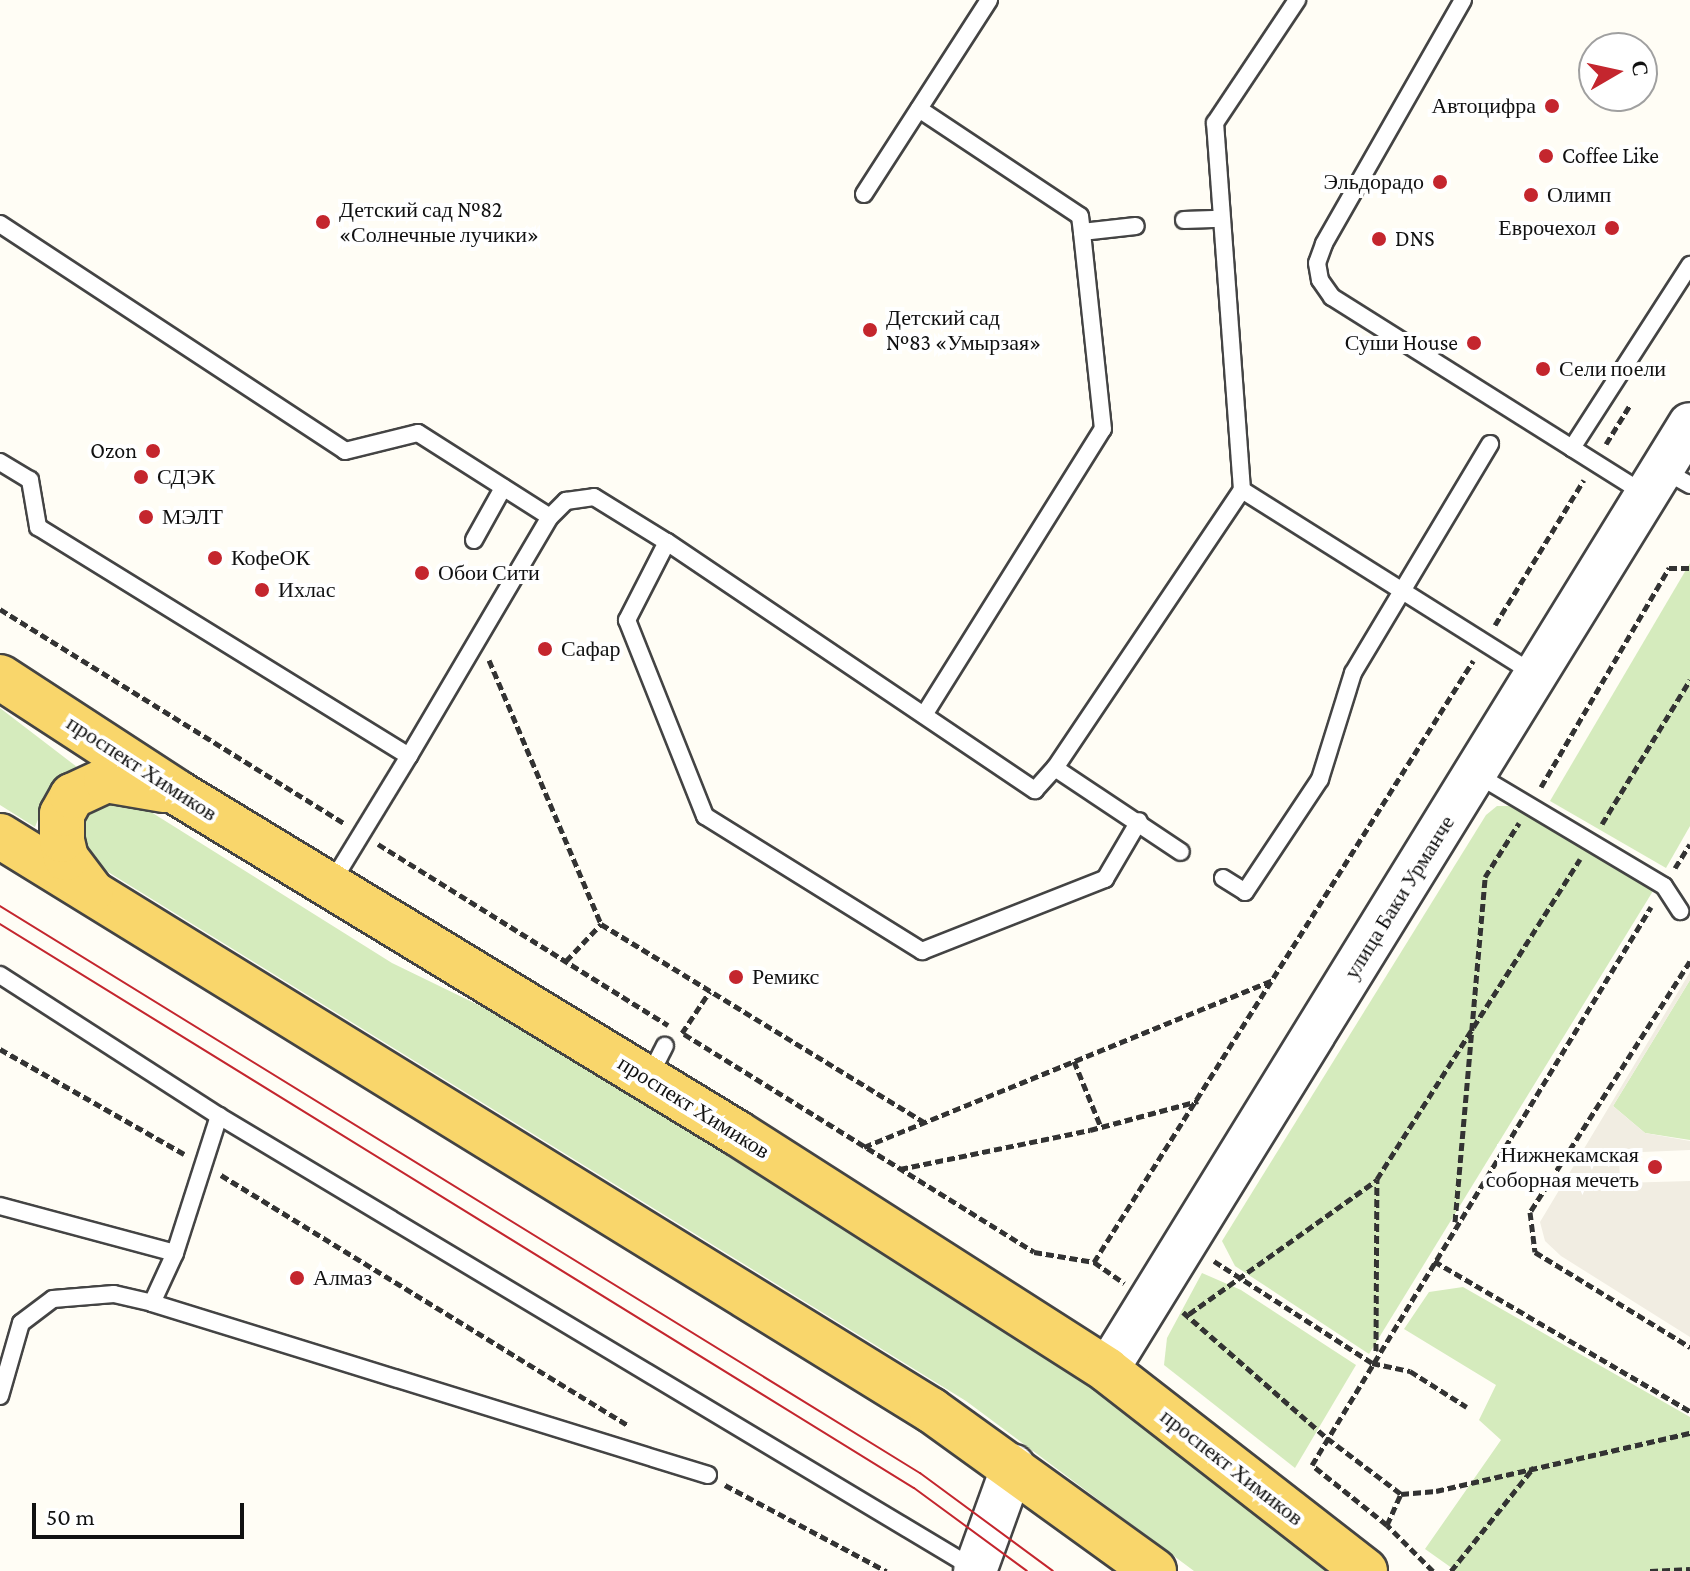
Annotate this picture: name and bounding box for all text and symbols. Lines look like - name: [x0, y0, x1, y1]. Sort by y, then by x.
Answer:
- north arrow: [1578, 32, 1658, 112]
- text: С: [1627, 59, 1654, 78]
- place label: Автоцифра: [1431, 93, 1536, 119]
- marker: Автоцифра: [1543, 97, 1561, 115]
- place label: Coffee Like: [1562, 143, 1659, 169]
- marker: Coffee Like: [1537, 147, 1555, 165]
- place label: Эльдорадо: [1324, 169, 1424, 195]
- marker: Эльдорадо: [1431, 173, 1449, 191]
- place label: Олимп: [1547, 182, 1611, 208]
- marker: Олимп: [1522, 186, 1540, 204]
- place label: Детский сад №82 «Солнечные лучики»: [339, 196, 539, 248]
- marker: Детский сад №82 «Солнечные лучики»: [314, 213, 332, 231]
- place label: Еврочехол: [1498, 215, 1596, 241]
- marker: Еврочехол: [1603, 219, 1621, 237]
- place label: DNS: [1395, 226, 1434, 252]
- marker: DNS: [1370, 230, 1388, 248]
- place label: Детский сад №83 «Умырзая»: [886, 304, 1041, 356]
- marker: Детский сад №83 «Умырзая»: [861, 321, 879, 339]
- place label: Суши House: [1345, 330, 1458, 356]
- marker: Суши House: [1465, 334, 1483, 352]
- place label: Сели поели: [1559, 356, 1666, 382]
- marker: Сели поели: [1534, 360, 1552, 378]
- place label: Ozon: [90, 438, 137, 464]
- marker: Ozon: [144, 442, 162, 460]
- place label: СДЭК: [157, 464, 215, 490]
- marker: СДЭК: [132, 468, 150, 486]
- place label: МЭЛТ: [162, 504, 223, 530]
- marker: МЭЛТ: [137, 508, 155, 526]
- place label: КофеОК: [231, 545, 310, 571]
- marker: КофеОК: [206, 549, 224, 567]
- place label: Обои Сити: [438, 560, 540, 586]
- marker: Обои Сити: [413, 564, 431, 582]
- place label: Ихлас: [278, 577, 335, 603]
- marker: Ихлас: [253, 581, 271, 599]
- place label: Сафар: [561, 636, 620, 662]
- marker: Сафар: [536, 640, 554, 658]
- street label: проспект Химиков: [62, 710, 222, 826]
- street label: улица Баки Урманче: [1338, 810, 1460, 984]
- place label: Ремикс: [752, 964, 819, 990]
- marker: Ремикс: [727, 968, 745, 986]
- street label: проспект Химиков: [613, 1050, 775, 1164]
- place label: Нижнекамская соборная мечеть: [1486, 1141, 1639, 1192]
- marker: Нижнекамская соборная мечеть: [1646, 1158, 1664, 1176]
- place label: Алмаз: [313, 1265, 372, 1291]
- marker: Алмаз: [288, 1269, 306, 1287]
- street label: проспект Химиков: [1155, 1403, 1309, 1531]
- scale bar: [36, 1487, 248, 1537]
- text: 50 m: [46, 1503, 95, 1530]

